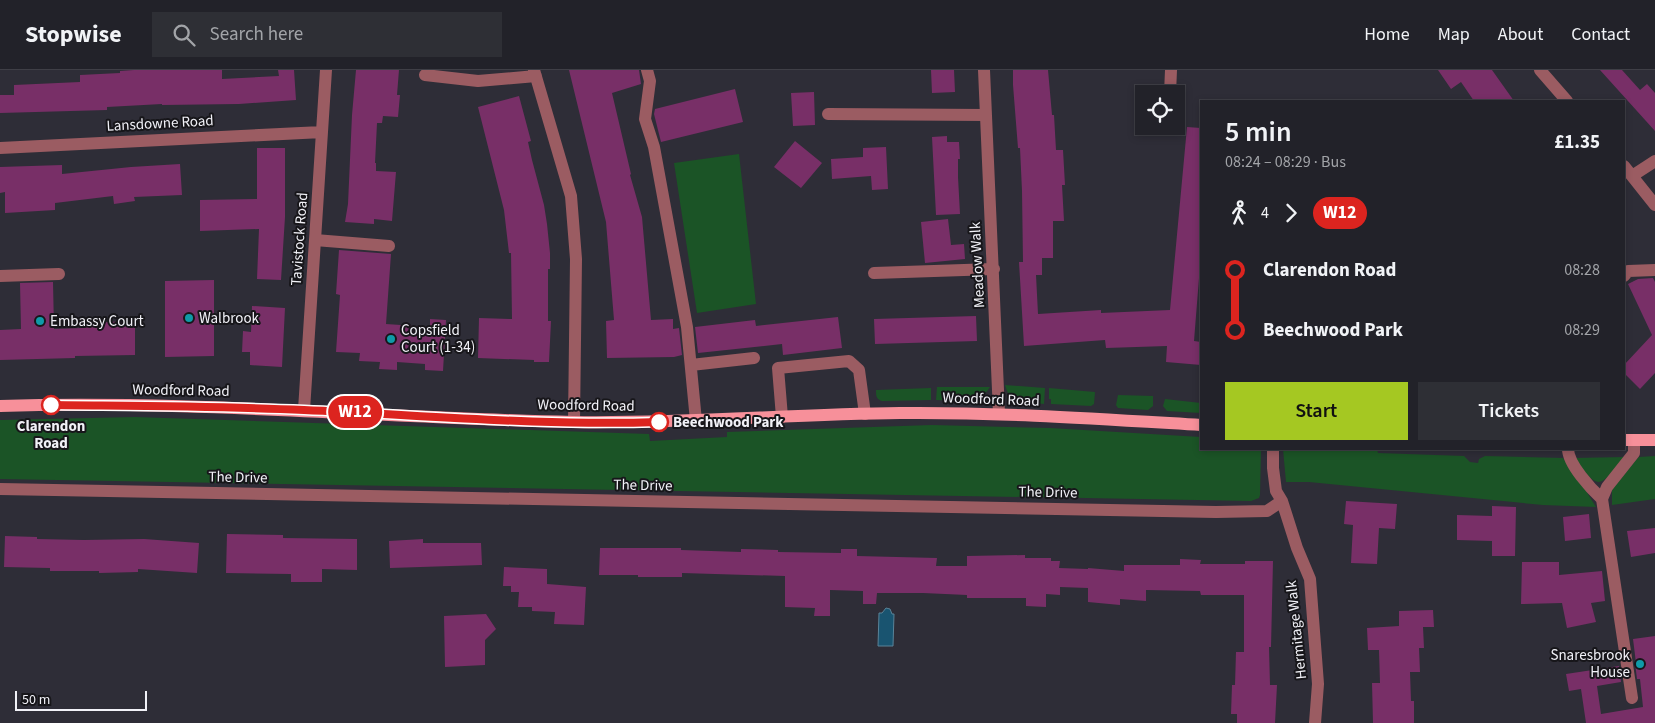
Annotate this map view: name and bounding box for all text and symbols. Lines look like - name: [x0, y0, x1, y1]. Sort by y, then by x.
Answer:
- search box: [152, 12, 502, 57]
- text: Stopwise: [25, 17, 122, 52]
- icon: search: [170, 21, 198, 49]
- text: Search here: [210, 21, 303, 48]
- text: Home: [1364, 22, 1410, 47]
- text: Map: [1438, 22, 1470, 47]
- text: About: [1498, 22, 1543, 47]
- text: Contact: [1571, 22, 1630, 47]
- map controls: [1135, 85, 1185, 135]
- button: locate: [1135, 85, 1185, 135]
- street label: Lansdowne Road: [106, 110, 214, 137]
- text: 5 min: [1225, 112, 1292, 152]
- text: £1.35: [1554, 129, 1600, 156]
- text: 08:24 – 08:29 · Bus: [1225, 151, 1346, 173]
- street label: Tavistock Road: [286, 192, 313, 286]
- icon: walk: [1225, 199, 1253, 227]
- icon: forward: [1277, 199, 1305, 227]
- text: W12: [1323, 200, 1357, 225]
- text: 4: [1261, 202, 1269, 224]
- street label: Meadow Walk: [965, 221, 990, 309]
- text: Clarendon Road: [1263, 257, 1396, 284]
- text: 08:28: [1564, 259, 1600, 281]
- place label: Walbrook: [199, 308, 260, 329]
- place label: Embassy Court: [50, 311, 144, 332]
- marker: Walbrook: [183, 312, 195, 324]
- marker: Embassy Court: [34, 315, 46, 327]
- text: Beechwood Park: [1263, 317, 1403, 344]
- text: 08:29: [1564, 319, 1600, 341]
- place label: Copsfield Court (1-34): [401, 320, 475, 358]
- marker: Copsfield Court (1-34): [385, 333, 397, 345]
- street label: Woodford Road: [132, 379, 230, 402]
- button: Start: [1225, 382, 1408, 440]
- button: Tickets: [1418, 382, 1600, 440]
- street label: Woodford Road: [942, 387, 1040, 412]
- street label: Woodford Road: [537, 394, 635, 417]
- marker: Clarendon Road: [41, 395, 61, 415]
- line badge: W12: [326, 396, 384, 428]
- text: W12: [338, 399, 372, 424]
- marker: Beechwood Park: [649, 412, 669, 432]
- place label: Beechwood Park: [673, 412, 784, 433]
- place label: Clarendon Road: [17, 416, 85, 454]
- street label: The Drive: [208, 466, 268, 489]
- street label: The Drive: [613, 474, 673, 497]
- street label: The Drive: [1018, 481, 1078, 504]
- street label: Hermitage Walk: [1281, 579, 1312, 680]
- place label: Snaresbrook House: [1550, 645, 1631, 683]
- marker: Snaresbrook House: [1634, 658, 1646, 670]
- scale bar: [15, 688, 148, 711]
- text: 50 m: [22, 690, 50, 710]

